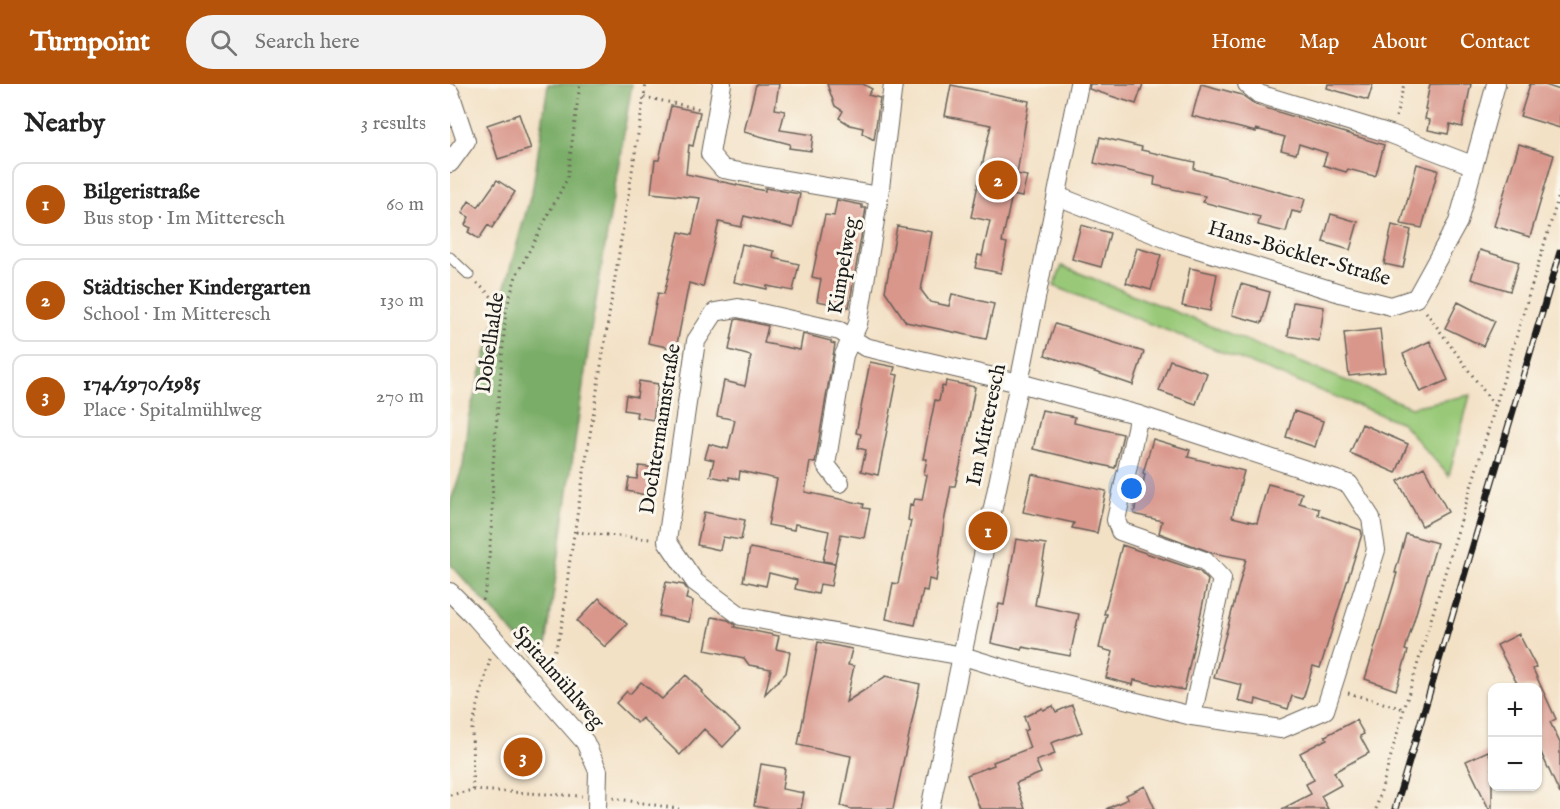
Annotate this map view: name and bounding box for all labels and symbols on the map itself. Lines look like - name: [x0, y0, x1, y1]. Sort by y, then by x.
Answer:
- pin: 2: [978, 158, 1018, 202]
- street label: Kimpelweg: [822, 215, 866, 317]
- street label: Hans-Böckler-Straße: [1204, 215, 1394, 293]
- street label: Dobelhalde: [471, 290, 511, 395]
- street label: Dochtermannstraße: [634, 341, 688, 516]
- street label: Im Mitteresch: [961, 361, 1013, 489]
- your location: [1117, 474, 1146, 503]
- pin: 1: [968, 508, 1008, 554]
- street label: Spitalmühlweg: [506, 621, 611, 736]
- pin: 3: [504, 734, 542, 780]

